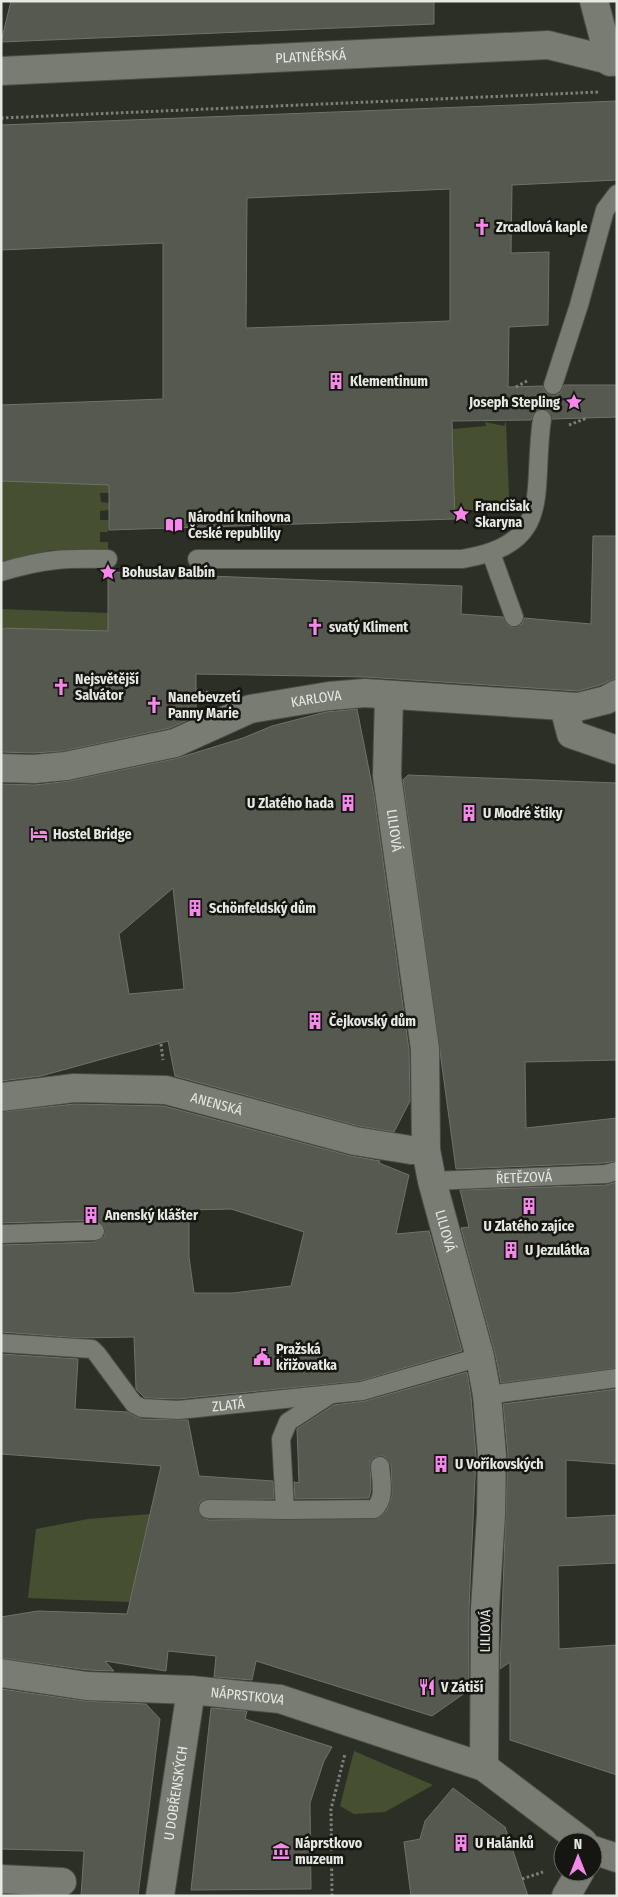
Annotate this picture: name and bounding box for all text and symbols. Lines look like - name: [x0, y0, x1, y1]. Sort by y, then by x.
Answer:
- street label: PLATNÉŘSKÁ: [275, 46, 347, 67]
- church icon: Zrcadlová kaple: [472, 217, 492, 237]
- place label: Zrcadlová kaple: [496, 219, 588, 236]
- building icon: Klementinum: [326, 371, 346, 391]
- place label: Klementinum: [350, 373, 428, 390]
- place icon: Joseph Stepling: [564, 392, 584, 412]
- place label: Joseph Stepling: [468, 394, 560, 411]
- place label: Francišak Skaryna: [475, 498, 530, 531]
- place icon: Francišak Skaryna: [451, 504, 471, 524]
- place label: Národní knihovna České republiky: [188, 509, 291, 542]
- library icon: Národní knihovna České republiky: [164, 515, 184, 535]
- place icon: Bohuslav Balbín: [98, 562, 118, 582]
- place label: Bohuslav Balbín: [122, 564, 215, 581]
- church icon: svatý Kliment: [305, 617, 325, 637]
- place label: svatý Kliment: [329, 619, 409, 636]
- place label: Nejsvětější Salvátor: [75, 671, 139, 704]
- church icon: Nejsvětější Salvátor: [51, 677, 71, 697]
- street label: KARLOVA: [290, 687, 343, 711]
- place label: Nanebevzetí Panny Marie: [168, 689, 241, 722]
- church icon: Nanebevzetí Panny Marie: [144, 695, 164, 715]
- building icon: U Zlatého hada: [338, 793, 358, 813]
- place label: U Zlatého hada: [247, 795, 334, 812]
- building icon: U Modré štiky: [459, 803, 479, 823]
- place label: U Modré štiky: [483, 805, 563, 822]
- street label: LILIOVÁ: [383, 808, 407, 854]
- hotel icon: Hostel Bridge: [29, 824, 49, 844]
- place label: Hostel Bridge: [53, 826, 132, 843]
- building icon: Schönfeldský dům: [185, 898, 205, 918]
- place label: Schönfeldský dům: [209, 900, 316, 917]
- building icon: Čejkovský dům: [305, 1011, 325, 1031]
- place label: Čejkovský dům: [329, 1012, 416, 1030]
- street label: ANENSKÁ: [189, 1089, 245, 1119]
- street label: ŘETĚZOVÁ: [495, 1167, 553, 1187]
- building icon: U Zlatého zajíce: [519, 1196, 539, 1216]
- building icon: Anenský klášter: [81, 1205, 101, 1225]
- place label: Anenský klášter: [104, 1207, 199, 1224]
- street label: LILIOVÁ: [431, 1208, 460, 1255]
- place label: U Zlatého zajíce: [484, 1218, 574, 1235]
- building icon: U Jezulátka: [501, 1240, 521, 1260]
- place label: U Jezulátka: [525, 1242, 590, 1259]
- place label: Pražská křižovatka: [276, 1341, 337, 1374]
- public building icon: Pražská křižovatka: [252, 1347, 272, 1367]
- street label: ZLATÁ: [211, 1394, 246, 1415]
- building icon: U Voříkovských: [431, 1454, 451, 1474]
- place label: U Voříkovských: [455, 1456, 544, 1473]
- street label: LILIOVÁ: [476, 1609, 494, 1653]
- restaurant icon: V Zátiší: [417, 1677, 437, 1697]
- place label: V Zátiší: [440, 1679, 484, 1696]
- street label: NÁPRSTKOVA: [210, 1684, 287, 1709]
- street label: U DOBŘENSKÝCH: [160, 1745, 191, 1842]
- north arrow: [553, 1832, 603, 1882]
- building icon: U Halánků: [451, 1833, 471, 1853]
- place label: Náprstkovo muzeum: [295, 1835, 363, 1868]
- place label: U Halánků: [475, 1835, 534, 1852]
- text: N: [574, 1836, 582, 1853]
- museum icon: Náprstkovo muzeum: [271, 1841, 291, 1861]

